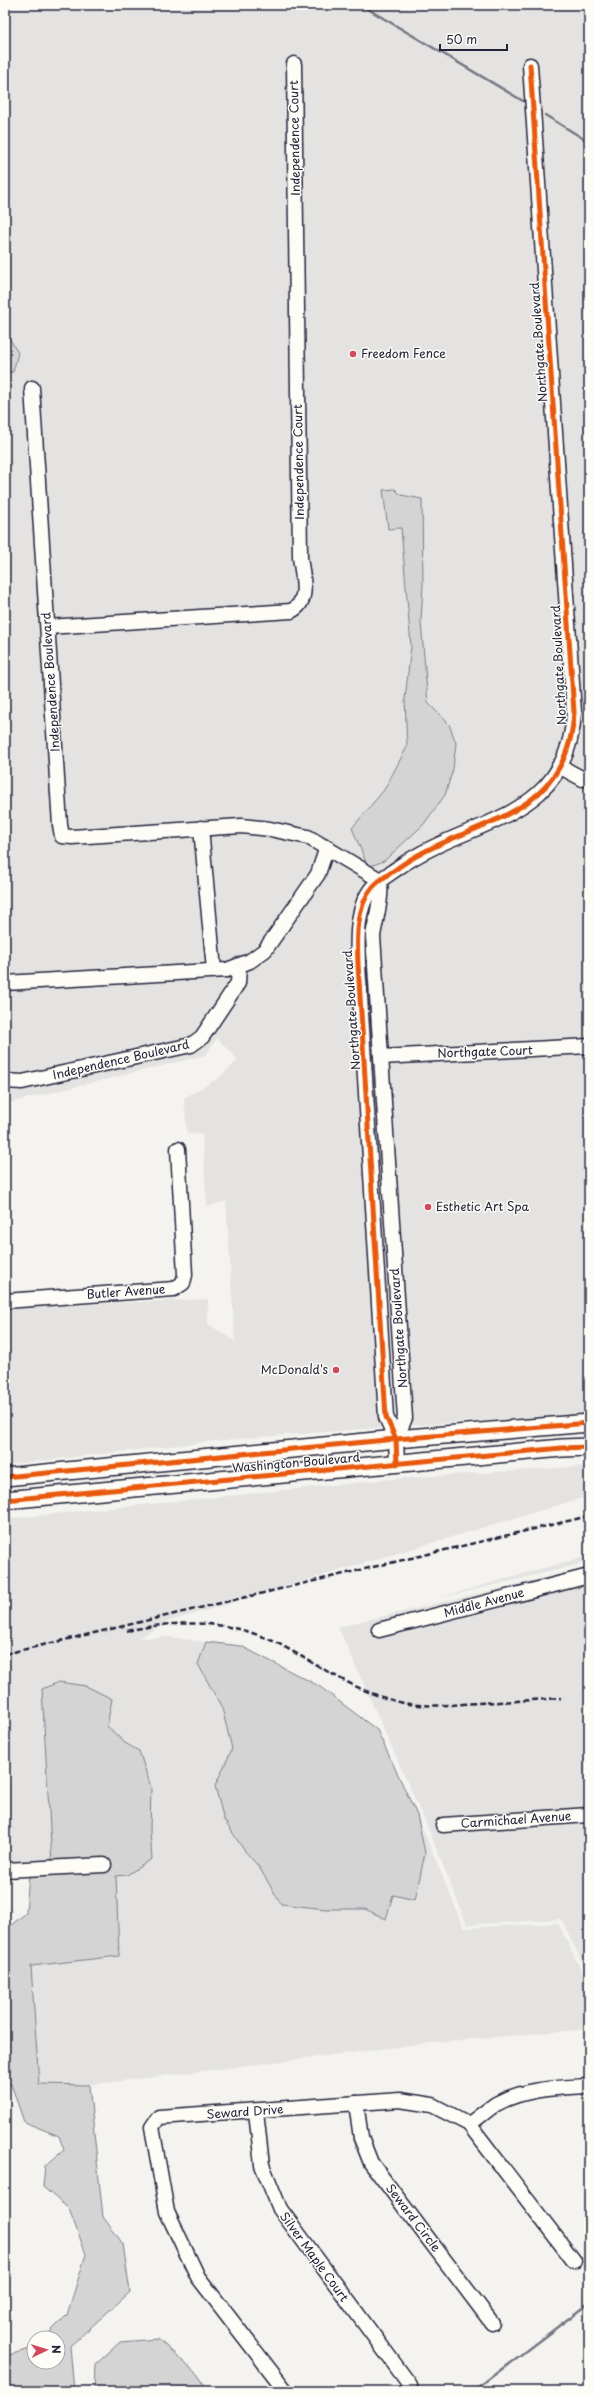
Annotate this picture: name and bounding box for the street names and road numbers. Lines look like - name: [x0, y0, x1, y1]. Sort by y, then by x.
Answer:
- street label: Independence Court: [284, 80, 304, 196]
- street label: Northgate Boulevard: [525, 281, 551, 403]
- street label: Independence Court: [288, 404, 308, 520]
- street label: Northgate Boulevard: [546, 604, 570, 726]
- street label: Independence Boulevard: [36, 611, 64, 752]
- street label: Northgate Boulevard: [338, 949, 364, 1071]
- street label: Independence Boulevard: [51, 1034, 192, 1084]
- street label: Northgate Court: [437, 1040, 533, 1062]
- street label: Northgate Boulevard: [385, 1267, 411, 1389]
- street label: Butler Avenue: [86, 1279, 166, 1303]
- street label: Washington Boulevard: [231, 1447, 361, 1477]
- street label: Middle Avenue: [442, 1583, 526, 1621]
- street label: Carmichael Avenue: [460, 1806, 572, 1832]
- street label: Seward Drive: [206, 2099, 284, 2123]
- street label: Seward Circle: [382, 2180, 446, 2255]
- street label: Silver Maple Court: [276, 2208, 354, 2305]

